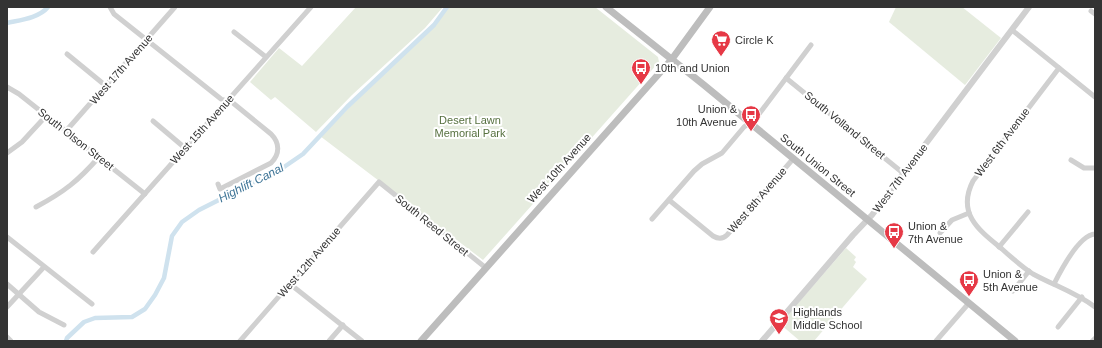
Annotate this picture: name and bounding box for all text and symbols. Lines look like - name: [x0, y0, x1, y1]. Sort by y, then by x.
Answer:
- supermarket icon: Circle K: [710, 29, 732, 57]
- street label: West 17th Avenue: [87, 32, 155, 106]
- place label: Circle K: [735, 34, 774, 46]
- bus stop icon: 10th and Union: [630, 57, 652, 85]
- place label: 10th and Union: [655, 62, 730, 74]
- street label: South Volland Street: [802, 89, 888, 161]
- street label: West 15th Avenue: [168, 92, 236, 166]
- place label: Union & 10th Avenue: [676, 103, 738, 128]
- bus stop icon: Union & 10th Avenue: [740, 104, 762, 132]
- street label: West 6th Avenue: [972, 105, 1032, 179]
- street label: South Olson Street: [36, 106, 116, 172]
- park label: Desert Lawn Memorial Park: [435, 114, 506, 139]
- street label: West 10th Avenue: [525, 131, 593, 205]
- street label: South Union Street: [778, 131, 858, 199]
- street label: West 7th Avenue: [870, 141, 930, 215]
- water label: Highlift Canal: [216, 160, 286, 205]
- street label: West 8th Avenue: [725, 165, 789, 235]
- street label: South Reed Street: [393, 192, 471, 258]
- place label: Union & 7th Avenue: [908, 220, 963, 245]
- bus stop icon: Union & 7th Avenue: [883, 221, 905, 249]
- street label: West 12th Avenue: [275, 225, 343, 299]
- place label: Union & 5th Avenue: [983, 268, 1038, 293]
- bus stop icon: Union & 5th Avenue: [958, 269, 980, 297]
- place label: Highlands Middle School: [793, 306, 862, 331]
- school or university icon: Highlands Middle School: [768, 307, 790, 335]

